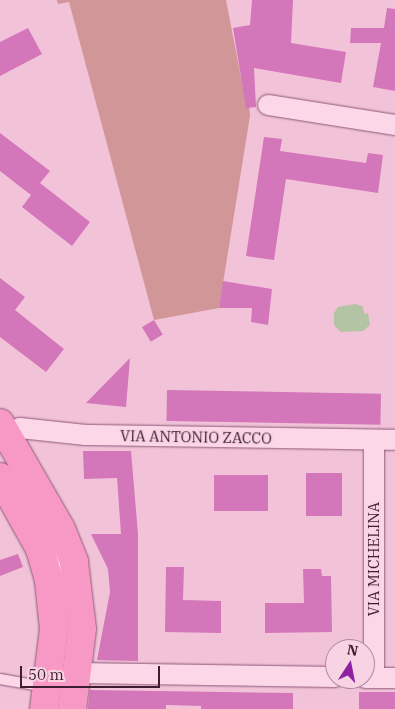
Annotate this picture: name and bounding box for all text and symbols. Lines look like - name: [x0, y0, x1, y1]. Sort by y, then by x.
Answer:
- street label: VIA ANTONIO ZACCO: [120, 427, 272, 447]
- street label: VIA MICHELINA: [365, 502, 383, 616]
- north arrow: [325, 639, 375, 689]
- text: N: [346, 640, 360, 660]
- scale bar: [22, 656, 162, 688]
- text: 50 m: [28, 665, 64, 684]

